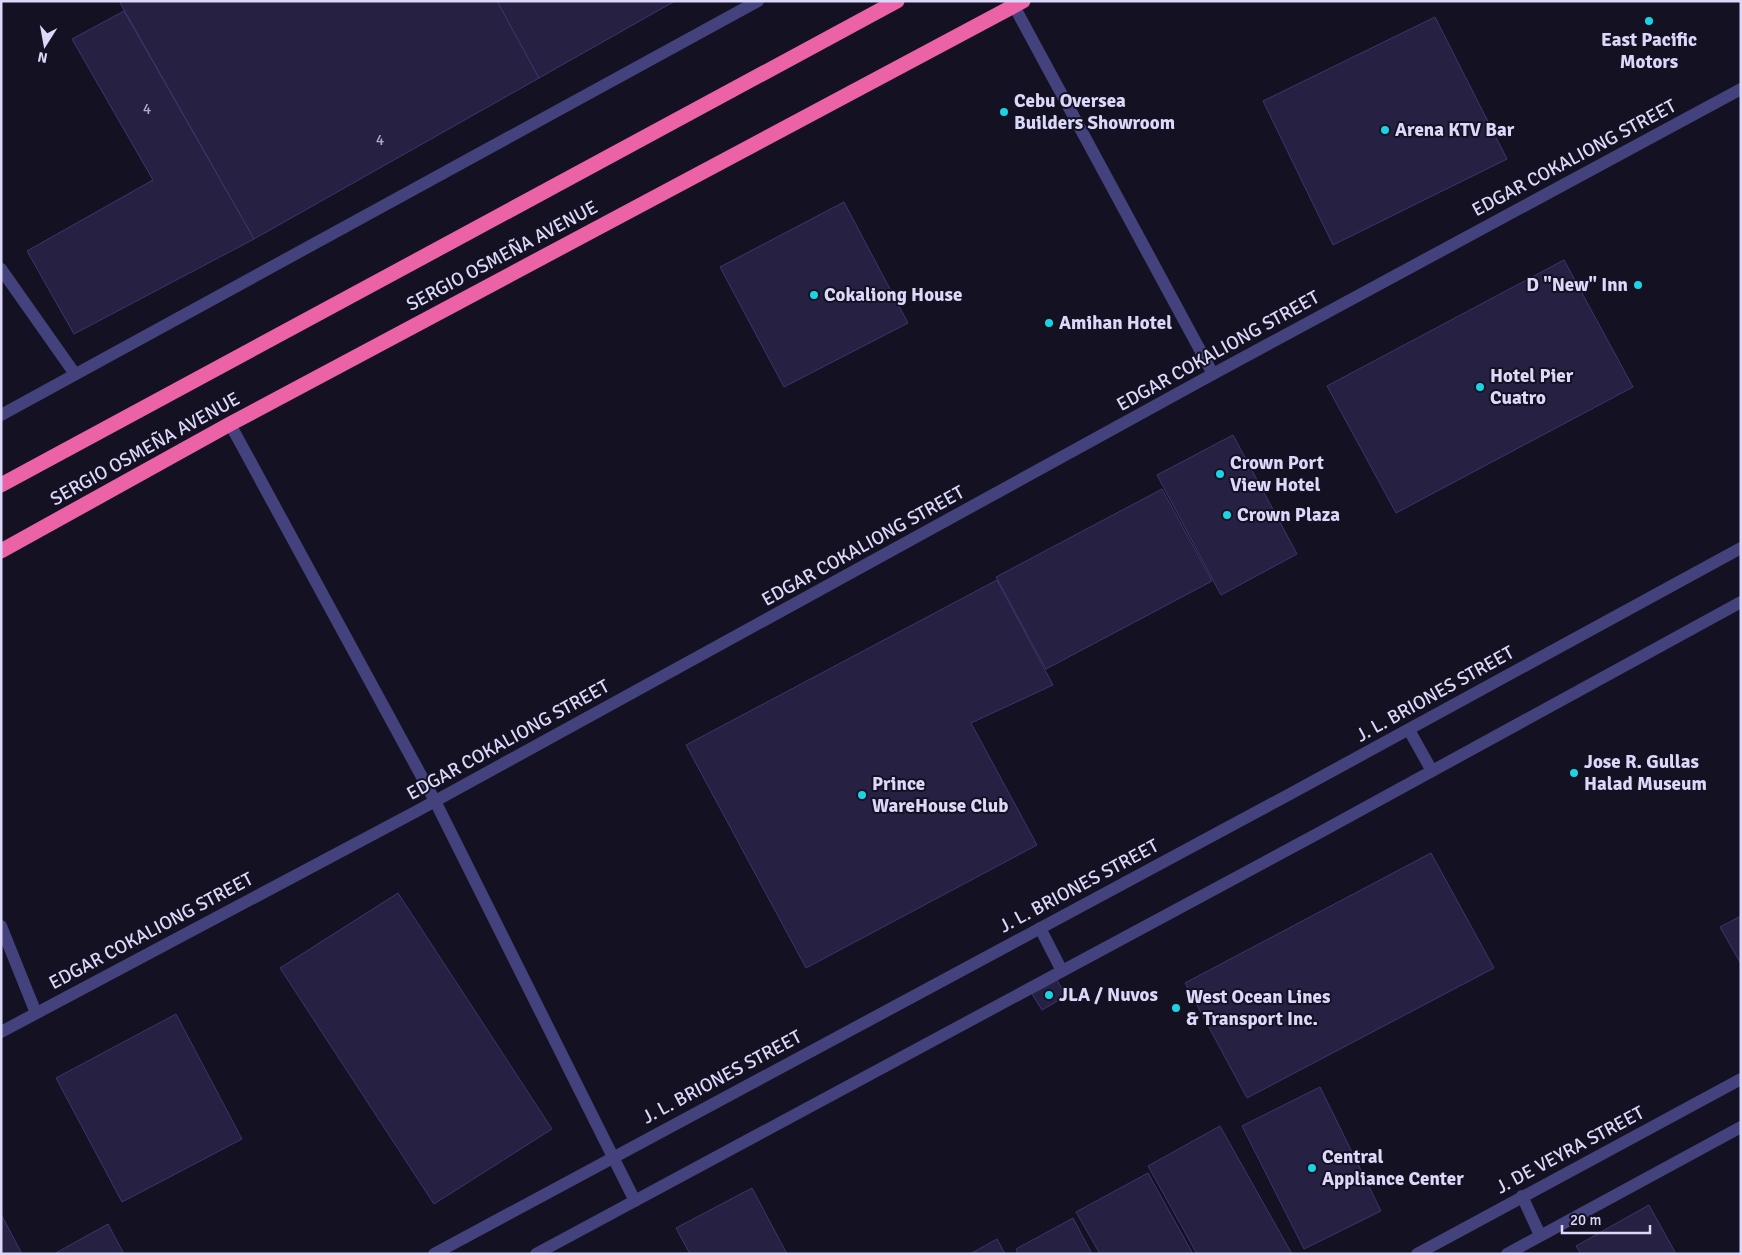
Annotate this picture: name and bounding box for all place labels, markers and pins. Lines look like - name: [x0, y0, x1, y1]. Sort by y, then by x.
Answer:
- marker: East Pacific Motors: [1643, 15, 1655, 27]
- place label: East Pacific Motors: [1601, 28, 1697, 74]
- place label: Cebu Oversea Builders Showroom: [1014, 89, 1175, 135]
- marker: Cebu Oversea Builders Showroom: [998, 106, 1010, 118]
- place label: Arena KTV Bar: [1395, 118, 1515, 142]
- marker: Arena KTV Bar: [1379, 124, 1391, 136]
- place label: D "New" Inn: [1526, 273, 1628, 297]
- marker: D "New" Inn: [1632, 279, 1644, 291]
- place label: Cokaliong House: [824, 283, 962, 307]
- marker: Cokaliong House: [808, 289, 820, 301]
- place label: Amihan Hotel: [1059, 311, 1172, 335]
- marker: Amihan Hotel: [1043, 317, 1055, 329]
- place label: Hotel Pier Cuatro: [1490, 364, 1574, 410]
- marker: Hotel Pier Cuatro: [1474, 381, 1486, 393]
- place label: Crown Port View Hotel: [1230, 451, 1324, 497]
- marker: Crown Port View Hotel: [1214, 468, 1226, 480]
- place label: Crown Plaza: [1237, 503, 1340, 527]
- marker: Crown Plaza: [1221, 509, 1233, 521]
- place label: Jose R. Gullas Halad Museum: [1584, 750, 1707, 796]
- marker: Jose R. Gullas Halad Museum: [1568, 767, 1580, 779]
- place label: Prince WareHouse Club: [872, 772, 1008, 818]
- marker: Prince WareHouse Club: [856, 789, 868, 801]
- place label: JLA / Nuvos: [1059, 983, 1158, 1007]
- place label: West Ocean Lines & Transport Inc.: [1186, 985, 1330, 1031]
- marker: JLA / Nuvos: [1043, 989, 1055, 1001]
- marker: West Ocean Lines & Transport Inc.: [1170, 1002, 1182, 1014]
- place label: Central Appliance Center: [1322, 1145, 1464, 1191]
- marker: Central Appliance Center: [1306, 1162, 1318, 1174]

